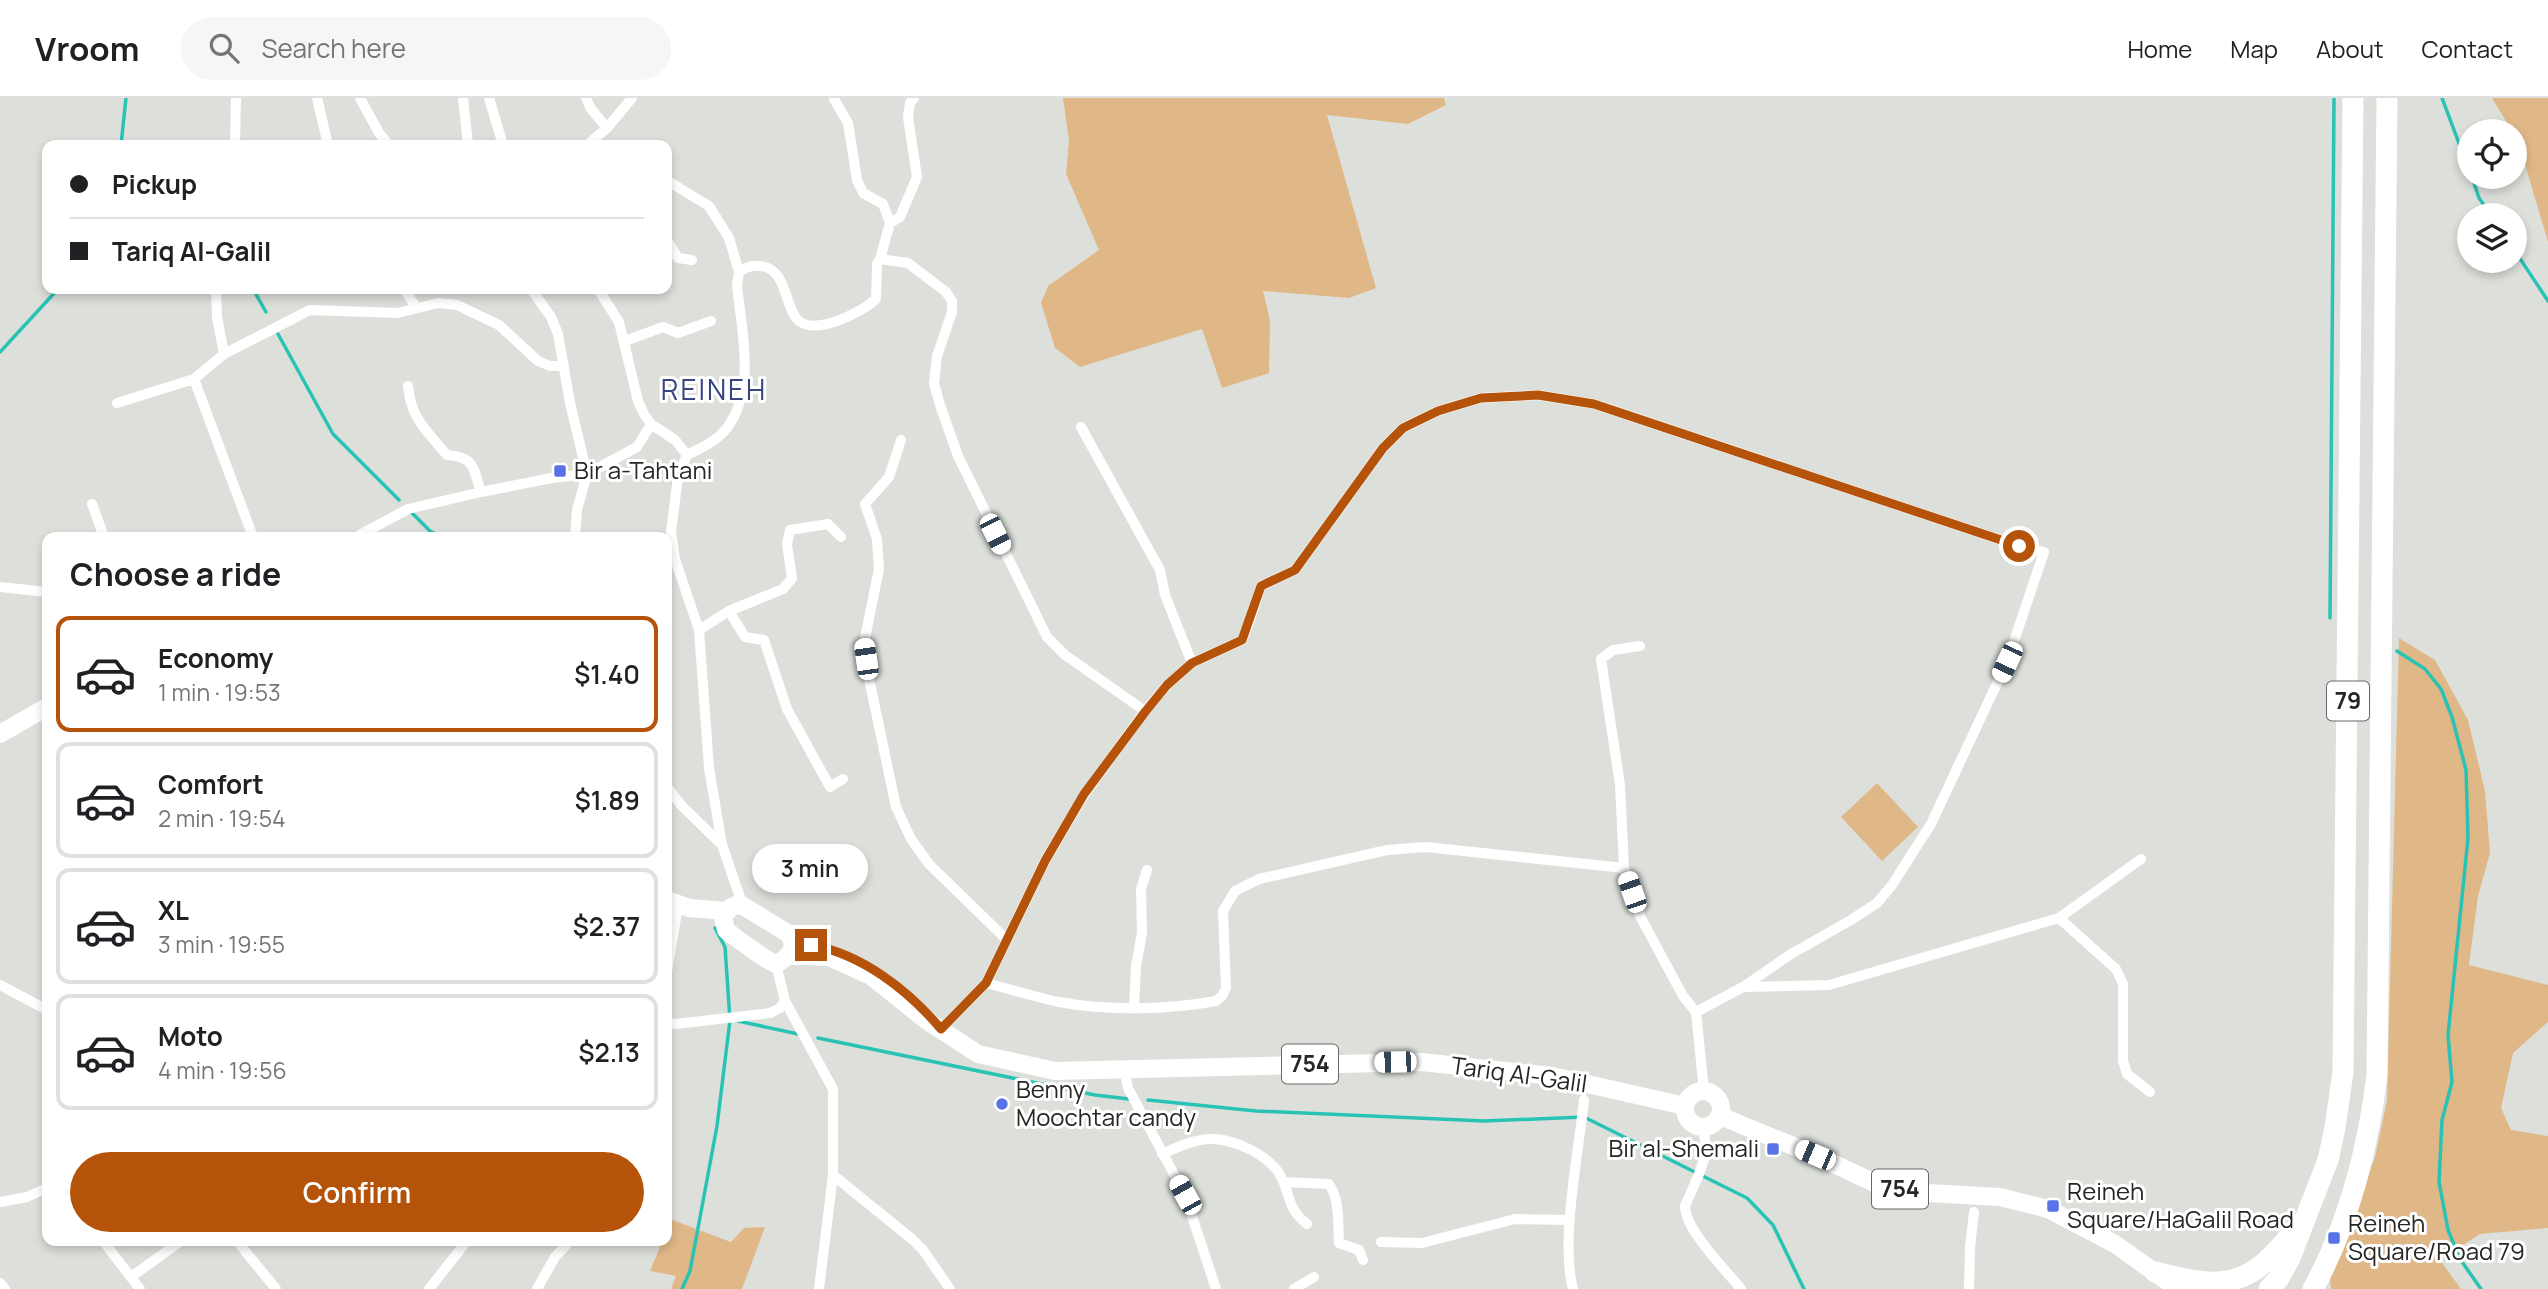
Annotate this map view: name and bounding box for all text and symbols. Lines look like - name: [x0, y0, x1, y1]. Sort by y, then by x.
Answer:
- search box: [181, 17, 671, 80]
- text: Vroom: [35, 26, 139, 71]
- icon: search: [205, 29, 243, 67]
- text: Search here: [261, 30, 406, 66]
- text: Home: [2127, 32, 2192, 65]
- text: Map: [2230, 32, 2278, 65]
- text: About: [2316, 32, 2384, 65]
- text: Contact: [2422, 32, 2513, 65]
- map controls: [2457, 119, 2527, 273]
- button: locate: [2457, 119, 2527, 189]
- text: Pickup: [112, 166, 197, 202]
- button: layers: [2457, 203, 2527, 273]
- text: Tariq Al-Galil: [112, 233, 271, 269]
- district label: REINEH: [661, 370, 767, 408]
- place label: Bir a-Tahtani: [574, 453, 712, 486]
- marker: Bir a-Tahtani: [552, 463, 568, 479]
- car: [977, 511, 1014, 557]
- route start: [2003, 530, 2035, 562]
- text: Choose a ride: [70, 552, 281, 596]
- car: [853, 637, 880, 681]
- car: [1989, 639, 2026, 685]
- text: Economy: [158, 640, 273, 676]
- icon: car: [74, 643, 137, 706]
- text: $1.40: [574, 656, 640, 692]
- text: 1 min · 19:53: [158, 676, 281, 708]
- road number: 79: [2327, 681, 2369, 720]
- text: Comfort: [158, 766, 264, 802]
- icon: car: [74, 769, 137, 832]
- text: $1.89: [575, 782, 640, 818]
- text: 2 min · 19:54: [158, 802, 286, 834]
- callout: 3 min: [753, 844, 869, 892]
- text: 3 min: [781, 852, 839, 884]
- car: [1616, 869, 1649, 915]
- text: XL: [158, 892, 189, 928]
- icon: car: [74, 895, 137, 958]
- text: $2.37: [573, 908, 640, 944]
- text: 3 min · 19:55: [158, 928, 285, 960]
- route end: [795, 929, 827, 961]
- text: Moto: [158, 1018, 223, 1054]
- icon: car: [74, 1021, 137, 1084]
- text: $2.13: [579, 1034, 640, 1070]
- road number: 754: [1282, 1044, 1338, 1084]
- street label: Tariq Al-Galil: [1449, 1048, 1589, 1099]
- car: [1374, 1051, 1417, 1073]
- text: 4 min · 19:56: [158, 1054, 287, 1086]
- place label: Benny Moochtar candy: [1016, 1072, 1196, 1133]
- marker: Benny Moochtar candy: [994, 1096, 1010, 1112]
- place label: Bir al-Shemali: [1609, 1131, 1759, 1164]
- car: [1792, 1137, 1839, 1173]
- marker: Bir al-Shemali: [1765, 1141, 1781, 1157]
- button: Confirm: [70, 1152, 644, 1232]
- road number: 754: [1872, 1170, 1928, 1208]
- car: [1166, 1172, 1205, 1218]
- place label: Reineh Square/HaGalil Road: [2067, 1174, 2294, 1235]
- marker: Reineh Square/HaGalil Road: [2045, 1198, 2061, 1214]
- place label: Reineh Square/Road 79: [2348, 1206, 2525, 1267]
- marker: Reineh Square/Road 79: [2326, 1230, 2342, 1246]

